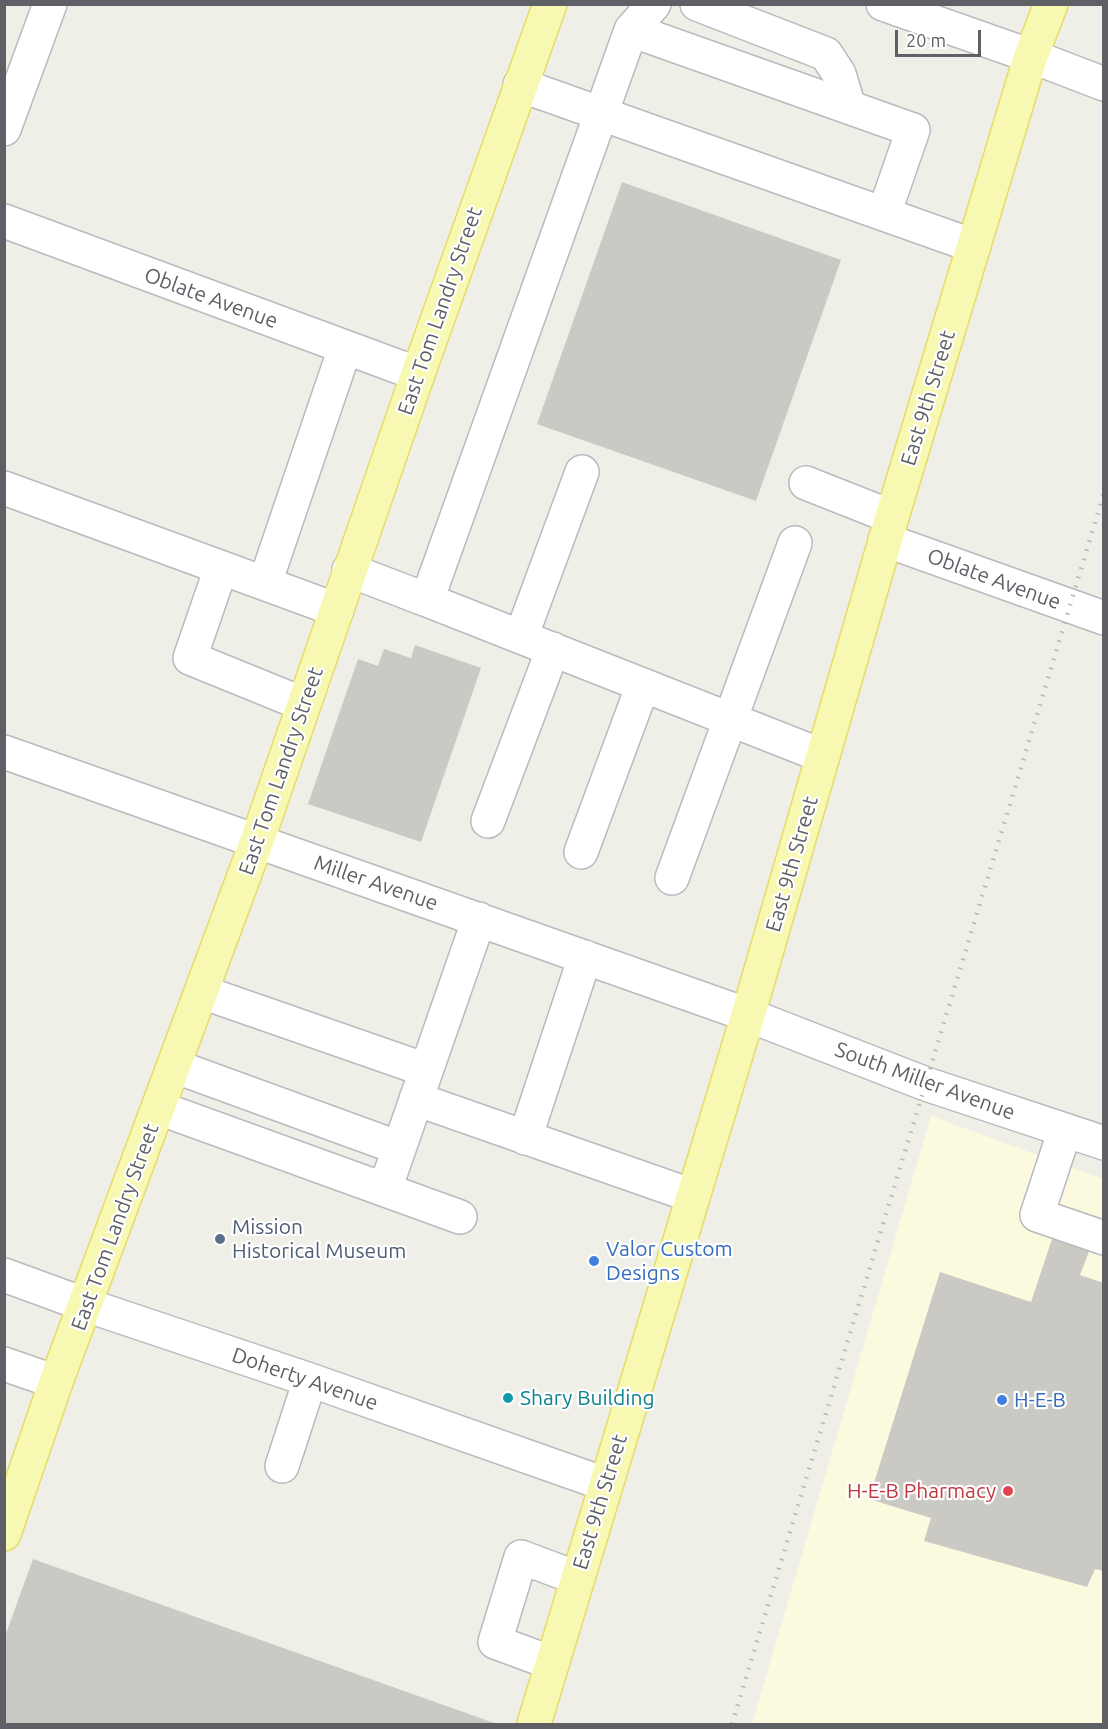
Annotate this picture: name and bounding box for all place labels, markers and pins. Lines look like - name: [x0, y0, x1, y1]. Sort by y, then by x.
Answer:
- place label: Mission Historical Museum: [232, 1214, 406, 1264]
- marker: Mission Historical Museum: [213, 1232, 227, 1246]
- place label: Valor Custom Designs: [606, 1236, 733, 1286]
- marker: Valor Custom Designs: [587, 1254, 601, 1268]
- place label: Shary Building: [520, 1385, 655, 1411]
- place label: H-E-B: [1014, 1387, 1066, 1413]
- marker: Shary Building: [501, 1391, 515, 1405]
- marker: H-E-B: [995, 1393, 1009, 1407]
- place label: H-E-B Pharmacy: [847, 1478, 996, 1504]
- marker: H-E-B Pharmacy: [1001, 1484, 1015, 1498]

